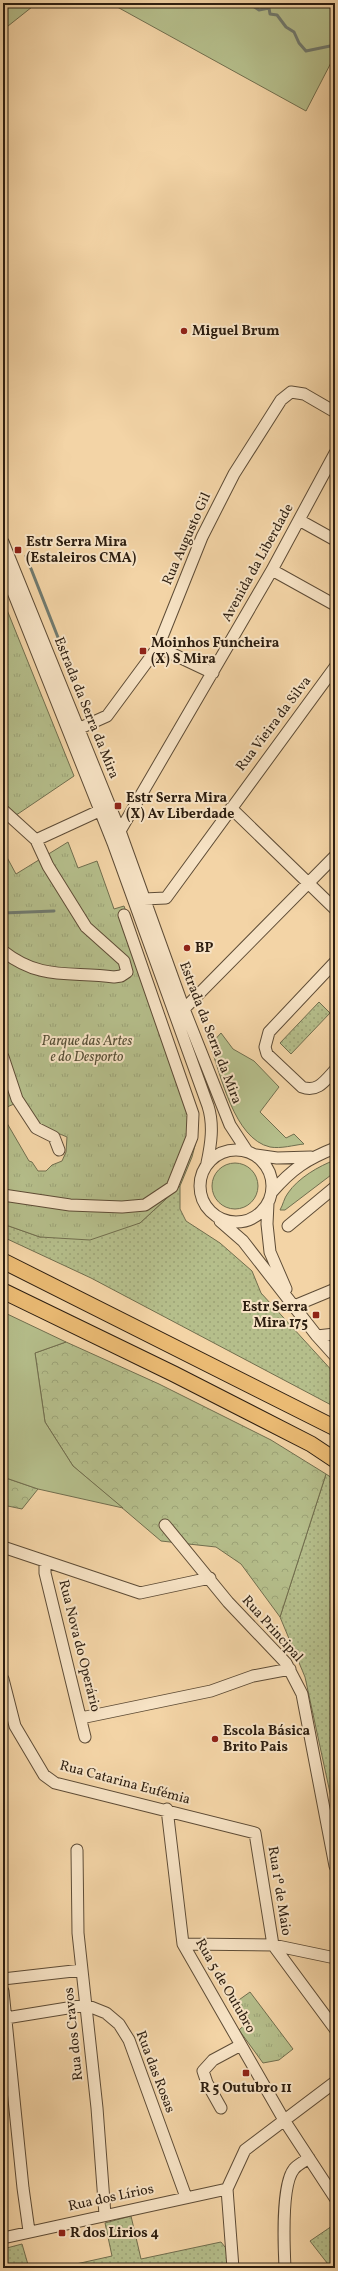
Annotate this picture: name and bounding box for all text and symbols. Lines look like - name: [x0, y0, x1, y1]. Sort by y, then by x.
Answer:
- place label: Miguel Brum: [192, 322, 280, 341]
- marker: Miguel Brum: [179, 326, 189, 336]
- street label: Rua Augusto Gil: [158, 490, 216, 588]
- street label: Avenida da Liberdade: [218, 500, 299, 626]
- place label: Estr Serra Mira (Estaleiros CMA): [26, 533, 137, 568]
- marker: Estr Serra Mira (Estaleiros CMA): [13, 545, 23, 555]
- street label: Estrada da Serra da Mira: [49, 634, 123, 782]
- place label: Moinhos Funcheira (X) S Mira: [151, 634, 280, 669]
- marker: Moinhos Funcheira (X) S Mira: [138, 646, 148, 656]
- street label: Rua Vieira da Silva: [232, 673, 316, 775]
- place label: Estr Serra Mira (X) Av Liberdade: [126, 789, 235, 824]
- marker: Estr Serra Mira (X) Av Liberdade: [113, 801, 123, 811]
- place label: BP: [195, 939, 213, 958]
- marker: BP: [182, 943, 192, 953]
- street label: Estrada da Serra da Mira: [174, 959, 246, 1107]
- park label: Parque das Artes e do Desporto: [42, 1032, 132, 1067]
- place label: Estr Serra Mira 175: [242, 1298, 308, 1333]
- marker: Estr Serra Mira 175: [311, 1310, 321, 1320]
- street label: Rua Nova do Operário: [53, 1578, 105, 1714]
- street label: Rua Principal: [237, 1592, 307, 1666]
- place label: Escola Básica Brito Pais: [223, 1722, 310, 1757]
- marker: Escola Básica Brito Pais: [210, 1734, 220, 1744]
- street label: Rua Catarina Eufémia: [58, 1756, 192, 1810]
- street label: Rua 1º de Maio: [263, 1845, 295, 1937]
- street label: Rua 5 de Outubro: [190, 1935, 260, 2037]
- street label: Rua dos Cravos: [60, 1986, 88, 2082]
- street label: Rua das Rosas: [131, 2028, 179, 2116]
- marker: R 5 Outubro 11: [241, 2068, 251, 2078]
- place label: R 5 Outubro 11: [200, 2079, 292, 2098]
- street label: Rua dos Lírios: [66, 2180, 156, 2216]
- place label: R dos Lirios 4: [70, 2224, 159, 2243]
- marker: R dos Lirios 4: [57, 2228, 67, 2238]

